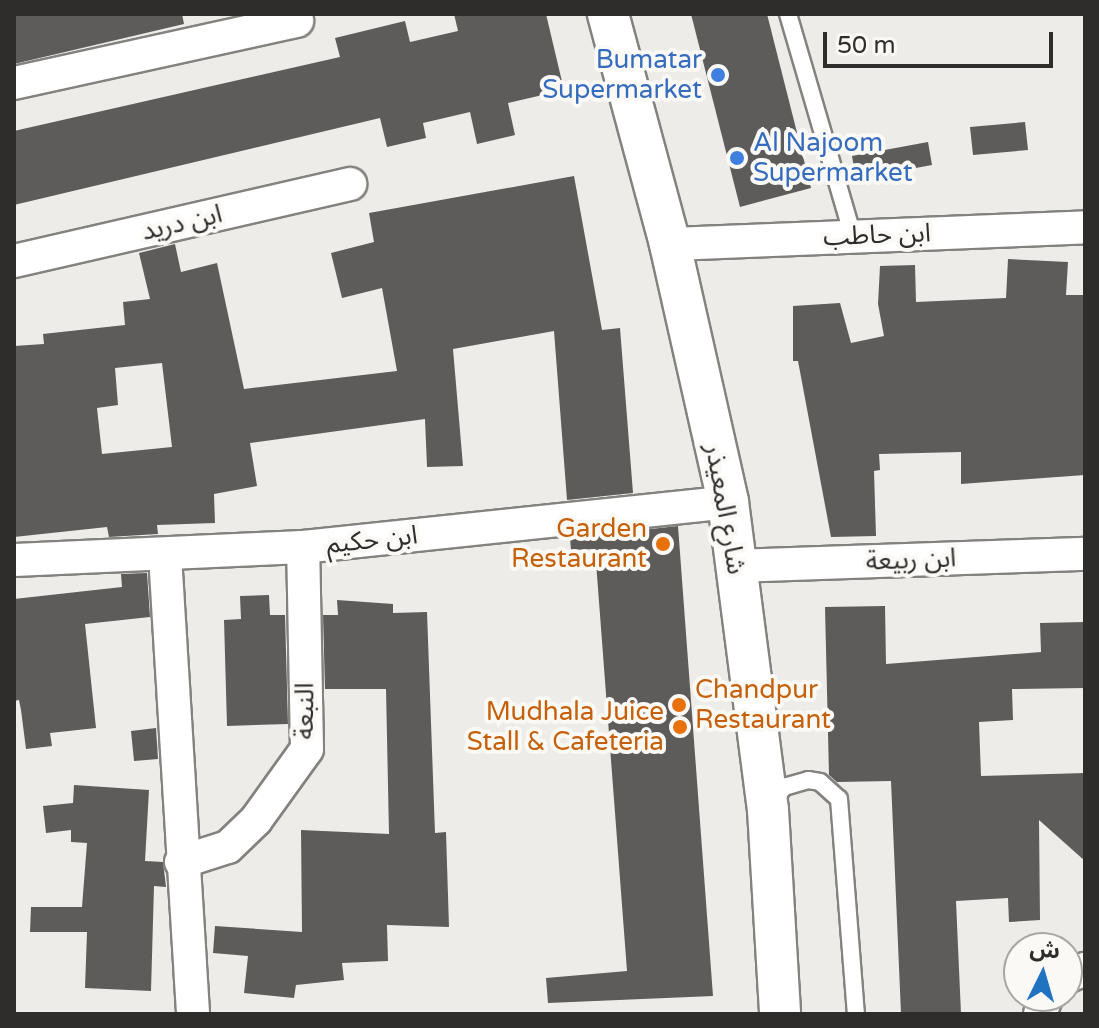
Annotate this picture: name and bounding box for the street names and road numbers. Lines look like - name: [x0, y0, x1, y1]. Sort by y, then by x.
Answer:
- street label: ابن دريد: [139, 199, 225, 247]
- street label: ابن حاطب: [823, 218, 931, 252]
- street label: شارع المعيذر: [698, 441, 752, 577]
- street label: ابن حكيم: [325, 520, 419, 560]
- street label: ابن ربيعة: [865, 543, 957, 577]
- street label: النبعة: [289, 682, 321, 740]

